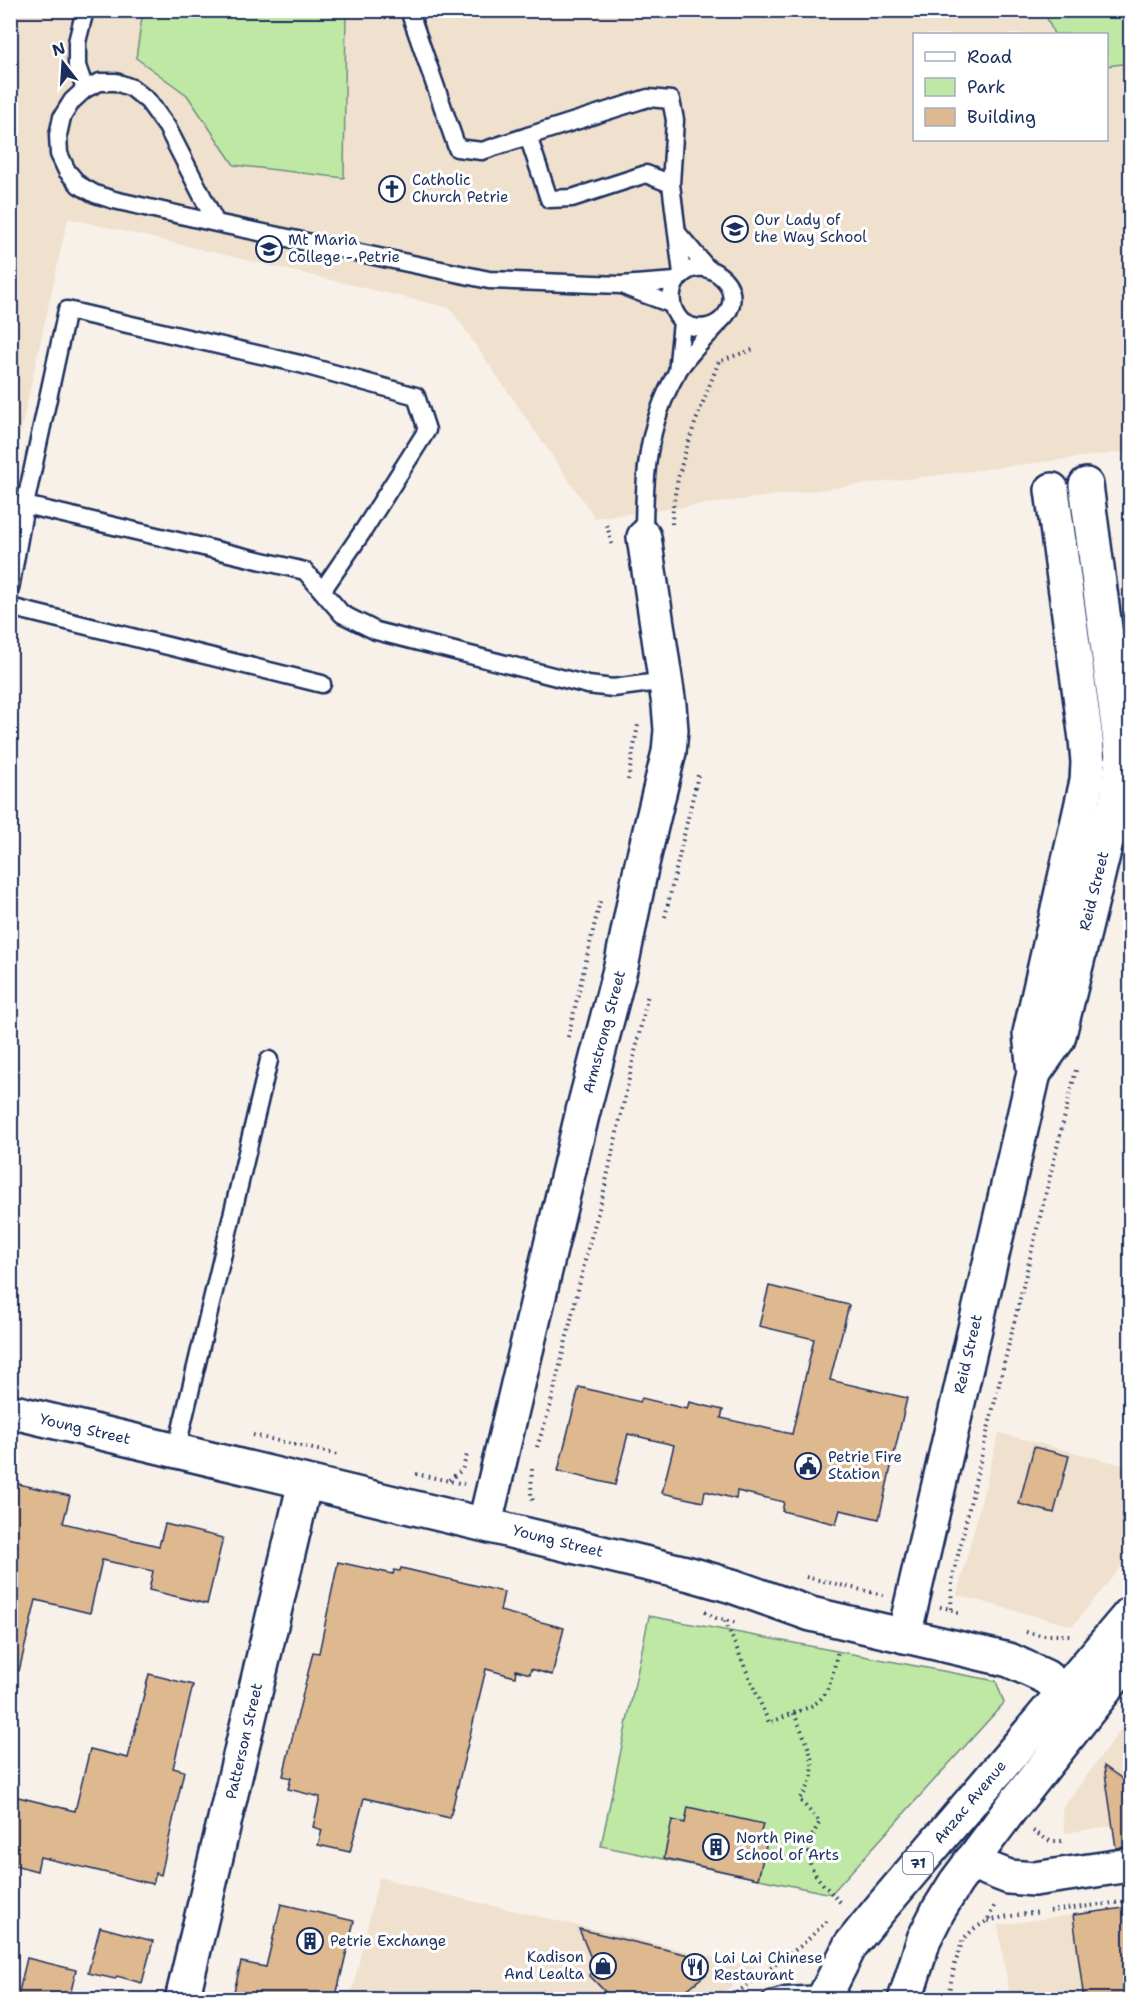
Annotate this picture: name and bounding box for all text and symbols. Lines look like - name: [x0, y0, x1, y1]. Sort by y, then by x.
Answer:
- north arrow: [33, 33, 93, 93]
- legend: [913, 33, 1108, 141]
- text: N: [50, 37, 68, 61]
- text: Road: [967, 45, 1012, 69]
- text: Park: [967, 75, 1006, 99]
- text: Building: [967, 105, 1036, 129]
- place label: Catholic Church Petrie: [412, 170, 509, 207]
- church icon: Catholic Church Petrie: [377, 174, 407, 204]
- place label: Our Lady of the Way School: [754, 210, 867, 247]
- school or university icon: Our Lady of the Way School: [720, 214, 750, 244]
- place label: Mt Maria College - Petrie: [288, 230, 400, 267]
- school or university icon: Mt Maria College - Petrie: [254, 234, 284, 264]
- street label: Reid Street: [1074, 849, 1114, 933]
- street label: Armstrong Street: [578, 968, 630, 1096]
- street label: Reid Street: [949, 1312, 987, 1396]
- street label: Young Street: [38, 1409, 132, 1449]
- place label: Petrie Fire Station: [828, 1447, 902, 1484]
- public building icon: Petrie Fire Station: [793, 1451, 823, 1481]
- street label: Young Street: [511, 1520, 605, 1562]
- street label: Patterson Street: [221, 1681, 267, 1801]
- street label: Anzac Avenue: [929, 1756, 1011, 1848]
- place label: North Pine School of Arts: [736, 1828, 839, 1865]
- building icon: North Pine School of Arts: [701, 1832, 731, 1862]
- road number: 71: [903, 1852, 933, 1874]
- building icon: Petrie Exchange: [295, 1926, 325, 1956]
- place label: Petrie Exchange: [330, 1931, 446, 1951]
- place label: Kadison And Lealta: [504, 1947, 585, 1984]
- place label: Lai Lai Chinese Restaurant: [714, 1948, 823, 1985]
- shop icon: Kadison And Lealta: [588, 1951, 618, 1981]
- restaurant icon: Lai Lai Chinese Restaurant: [680, 1952, 710, 1982]

